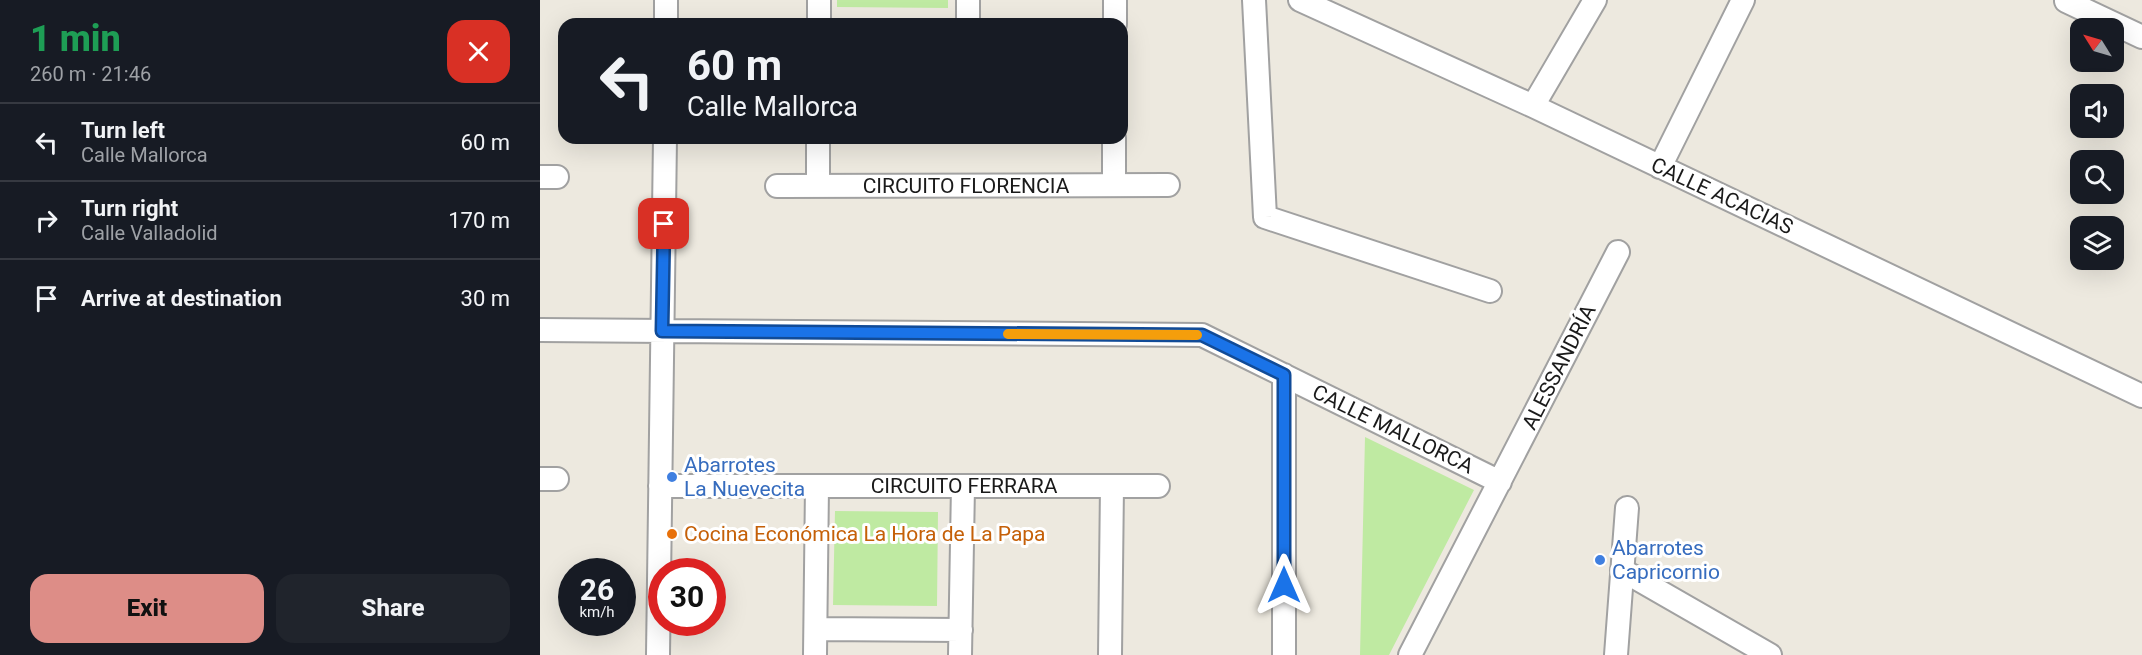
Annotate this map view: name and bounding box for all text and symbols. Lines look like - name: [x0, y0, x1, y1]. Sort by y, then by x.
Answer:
- text: 1 min: [30, 18, 121, 60]
- north arrow: [2070, 18, 2124, 72]
- map controls: [2070, 18, 2124, 270]
- button: close: [447, 20, 510, 83]
- text: 60 m: [687, 41, 782, 90]
- icon: left: [588, 42, 666, 120]
- text: 260 m · 21:46: [30, 62, 151, 86]
- button: sound: [2070, 84, 2124, 138]
- text: Calle Mallorca: [687, 91, 858, 123]
- text: Turn left: [81, 118, 165, 143]
- icon: left: [30, 126, 63, 159]
- text: 60 m: [461, 130, 510, 155]
- text: Calle Mallorca: [81, 143, 208, 167]
- button: search: [2070, 150, 2124, 204]
- street label: CALLE ACACIAS: [1647, 153, 1797, 239]
- street label: CIRCUITO FLORENCIA: [863, 174, 1070, 198]
- text: Turn right: [81, 196, 178, 221]
- pin: [638, 198, 689, 249]
- icon: right: [30, 204, 63, 237]
- icon: arrive: [647, 207, 680, 240]
- text: 170 m: [448, 208, 510, 233]
- button: layers: [2070, 216, 2124, 270]
- text: Calle Valladolid: [81, 221, 218, 245]
- icon: arrive: [30, 282, 63, 315]
- text: Arrive at destination: [81, 286, 282, 311]
- text: 30 m: [461, 286, 510, 311]
- street label: ALESSANDRÍA: [1517, 300, 1601, 433]
- street label: CALLE MALLORCA: [1309, 380, 1478, 479]
- place label: Abarrotes La Nuevecita: [684, 453, 805, 501]
- marker: Abarrotes La Nuevecita: [665, 470, 679, 484]
- street label: CIRCUITO FERRARA: [871, 474, 1058, 498]
- place label: Cocina Económica La Hora de La Papa: [684, 522, 1046, 546]
- marker: Cocina Económica La Hora de La Papa: [665, 527, 679, 541]
- place label: Abarrotes Capricornio: [1612, 536, 1720, 584]
- position arrow: [1252, 553, 1316, 617]
- marker: Abarrotes Capricornio: [1593, 553, 1607, 567]
- speed limit sign: 30: [648, 558, 726, 636]
- text: 26: [580, 572, 614, 607]
- button: Exit: [30, 574, 264, 643]
- button: Share: [276, 574, 510, 643]
- text: km/h: [579, 603, 615, 621]

